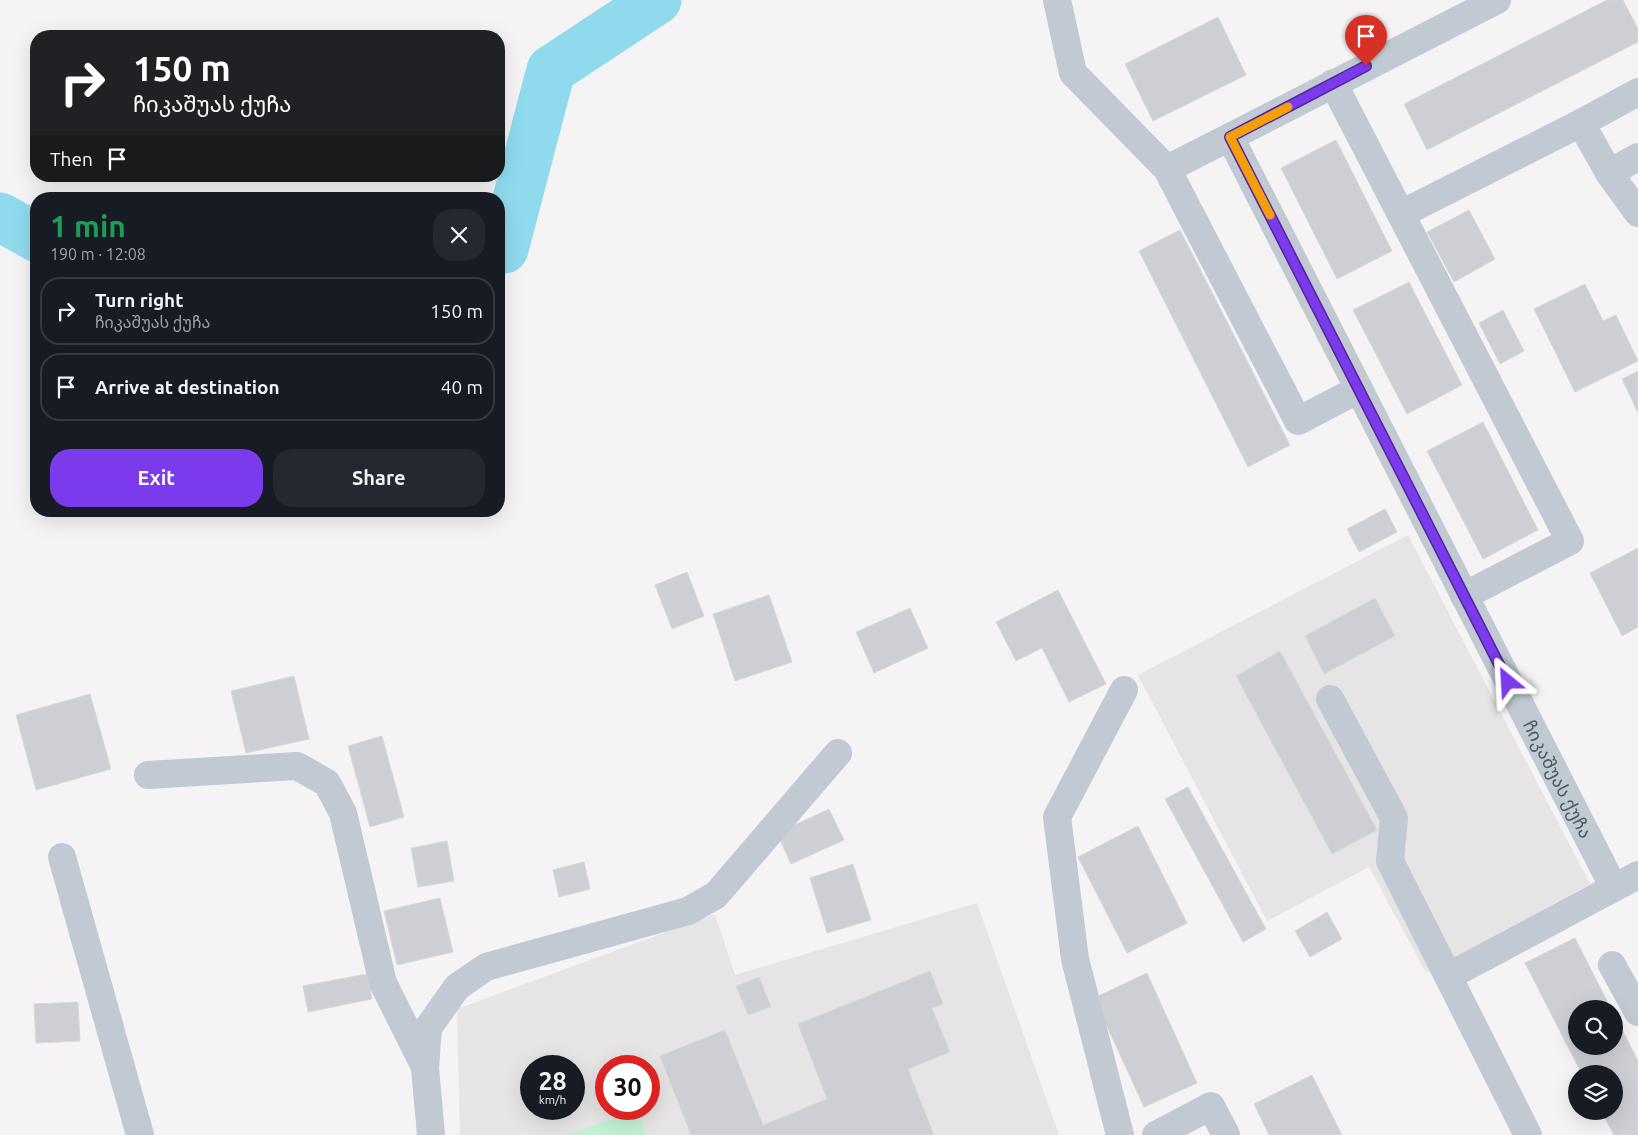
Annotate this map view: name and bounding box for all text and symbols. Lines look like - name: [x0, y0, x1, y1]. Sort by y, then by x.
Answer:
- pin: [1345, 15, 1387, 66]
- icon: arrive: [1352, 22, 1380, 50]
- text: 150 m: [133, 48, 231, 88]
- icon: right: [50, 50, 115, 115]
- text: ჩიკაშუას ქუჩა: [133, 91, 291, 116]
- icon: arrive: [103, 145, 131, 173]
- text: Then: [50, 148, 93, 170]
- text: 1 min: [50, 209, 126, 243]
- button: close: [433, 209, 485, 261]
- text: 190 m · 12:08: [50, 245, 146, 263]
- text: Turn right: [95, 289, 183, 311]
- icon: right: [52, 297, 80, 325]
- text: 150 m: [430, 300, 483, 322]
- text: ჩიკაშუას ქუჩა: [95, 313, 210, 331]
- icon: arrive: [52, 373, 80, 401]
- text: Arrive at destination: [95, 376, 280, 398]
- text: 40 m: [441, 376, 483, 398]
- button: Exit: [50, 449, 263, 507]
- button: Share: [273, 449, 485, 507]
- position arrow: [1481, 655, 1533, 707]
- street label: ჩიკაშუას ქუჩა: [1520, 717, 1597, 841]
- map controls: [1568, 1000, 1623, 1120]
- button: search: [1568, 1000, 1623, 1055]
- speed limit sign: 30: [595, 1055, 660, 1120]
- button: layers: [1568, 1065, 1623, 1120]
- text: 28: [538, 1067, 567, 1095]
- text: km/h: [539, 1093, 566, 1106]

